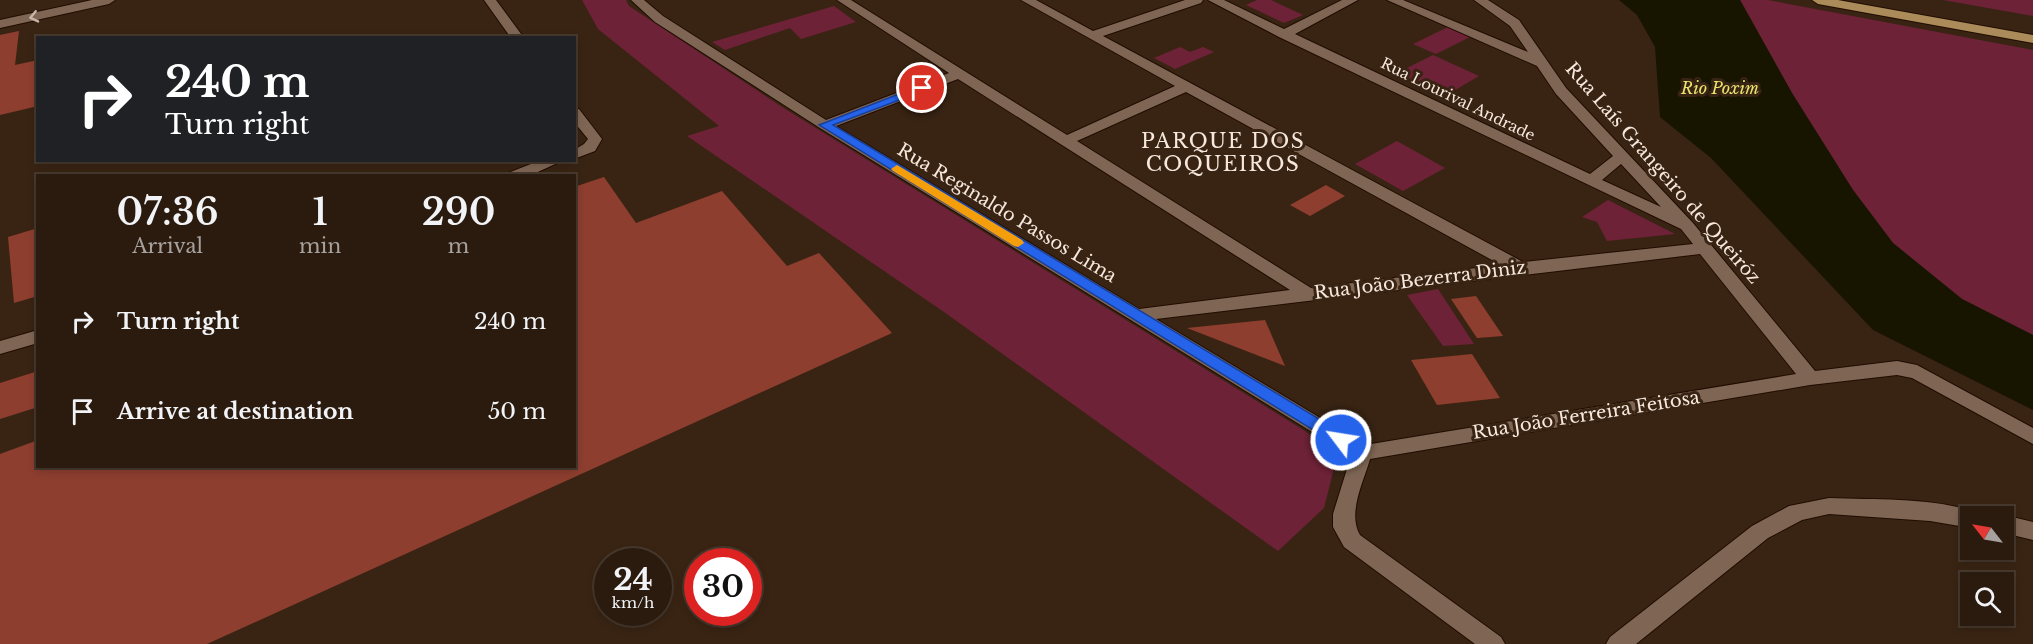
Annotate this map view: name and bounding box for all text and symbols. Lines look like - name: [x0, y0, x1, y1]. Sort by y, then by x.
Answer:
- one-way arrow: [29, 9, 39, 22]
- street label: Rua Lourival Andrade: [1378, 53, 1538, 145]
- text: 240 m: [165, 56, 310, 108]
- street label: Rua Laís Grangeiro de Queiróz: [1561, 58, 1765, 288]
- icon: right: [66, 60, 144, 138]
- pin: [896, 62, 947, 113]
- icon: arrive: [905, 71, 938, 104]
- water label: Rio Poxim: [1680, 78, 1759, 98]
- text: Turn right: [165, 108, 309, 141]
- district label: PARQUE DOS COQUEIROS: [1141, 129, 1305, 176]
- street label: Rua Reginaldo Passos Lima: [893, 139, 1121, 287]
- text: 07:36: [117, 190, 219, 235]
- text: 1: [312, 190, 328, 235]
- text: 290: [422, 190, 495, 235]
- text: Arrival: [132, 234, 203, 258]
- text: min: [299, 234, 341, 258]
- text: m: [448, 234, 469, 258]
- street label: Rua João Bezerra Diniz: [1313, 256, 1527, 304]
- icon: right: [66, 305, 99, 338]
- text: Turn right: [117, 308, 239, 335]
- text: 240 m: [474, 308, 546, 335]
- street label: Rua João Ferreira Feitosa: [1471, 386, 1701, 444]
- icon: arrive: [66, 395, 99, 428]
- text: Arrive at destination: [117, 398, 354, 425]
- text: 50 m: [488, 398, 546, 425]
- position arrow: [1309, 408, 1373, 472]
- north arrow: [1960, 506, 2014, 560]
- map controls: [1960, 506, 2014, 626]
- speed limit sign: 30: [684, 548, 762, 626]
- text: 24: [613, 561, 653, 598]
- button: search: [1960, 572, 2014, 626]
- text: km/h: [612, 593, 654, 612]

